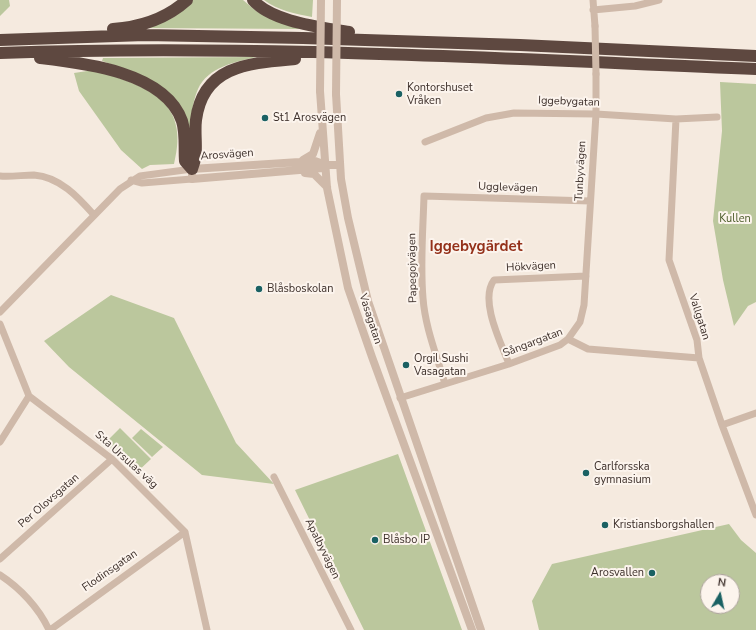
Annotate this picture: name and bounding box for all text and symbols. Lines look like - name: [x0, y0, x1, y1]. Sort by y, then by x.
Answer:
- place label: Kontorshuset Vråken: [407, 81, 473, 107]
- marker: Kontorshuset Vråken: [394, 89, 404, 99]
- street label: Iggebygatan: [538, 94, 600, 110]
- place label: St1 Arosvägen: [273, 111, 346, 125]
- marker: St1 Arosvägen: [260, 113, 270, 123]
- street label: Tunbyvägen: [573, 141, 589, 201]
- street label: Arosvägen: [200, 147, 254, 163]
- street label: Ugglevägen: [478, 180, 538, 196]
- park label: Kullen: [719, 212, 751, 226]
- street label: Papegojvägen: [406, 233, 420, 303]
- district label: Iggebygärdet: [430, 238, 522, 256]
- street label: Hökvägen: [506, 259, 556, 275]
- place label: Blåsboskolan: [267, 282, 333, 296]
- marker: Blåsboskolan: [254, 284, 264, 294]
- street label: Vasagatan: [356, 292, 384, 346]
- street label: Vallgatan: [685, 292, 713, 342]
- street label: Sångargatan: [501, 326, 565, 360]
- place label: Orgil Sushi Vasagatan: [414, 352, 468, 378]
- marker: Orgil Sushi Vasagatan: [401, 360, 411, 370]
- street label: S:ta Ursulas väg: [92, 428, 160, 492]
- place label: Carlforsska gymnasium: [594, 460, 651, 486]
- marker: Carlforsska gymnasium: [581, 468, 591, 478]
- street label: Per Olovsgatan: [16, 471, 82, 531]
- street label: Apalbyvägen: [302, 517, 342, 581]
- place label: Kristiansborgshallen: [613, 518, 714, 532]
- marker: Kristiansborgshallen: [600, 520, 610, 530]
- place label: Blåsbo IP: [383, 533, 430, 547]
- marker: Blåsbo IP: [370, 535, 380, 545]
- street label: Flodinsgatan: [80, 547, 140, 595]
- place label: Arosvallen: [591, 566, 644, 580]
- marker: Arosvallen: [647, 568, 657, 578]
- north arrow: [700, 574, 740, 614]
- text: N: [717, 575, 727, 591]

